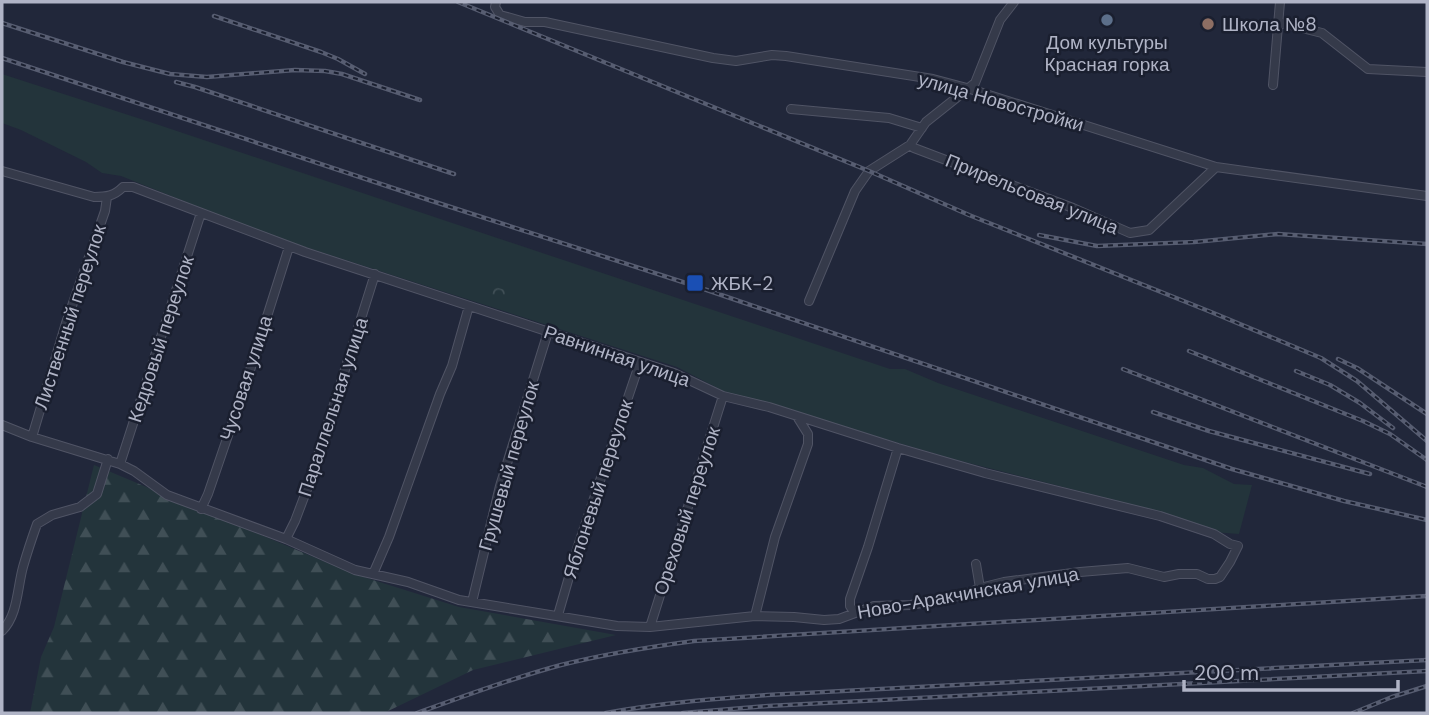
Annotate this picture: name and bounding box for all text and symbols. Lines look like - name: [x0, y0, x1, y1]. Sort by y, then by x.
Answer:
- marker: Дом культуры Красная горка: [1099, 12, 1115, 28]
- place label: Школа №8: [1222, 12, 1317, 37]
- marker: Школа №8: [1200, 16, 1216, 32]
- place label: Дом культуры Красная горка: [1044, 30, 1170, 77]
- street label: улица Новостройки: [915, 66, 1087, 138]
- street label: Прирельсовая улица: [942, 148, 1123, 240]
- street label: Лиственный переулок: [28, 221, 112, 413]
- street label: Кедровый переулок: [122, 252, 200, 426]
- place label: ЖБК-2: [711, 271, 773, 296]
- marker: ЖБК-2: [685, 273, 705, 293]
- street label: Чусовая улица: [214, 312, 278, 444]
- street label: Параллельная улица: [292, 314, 374, 500]
- street label: Равнинная улица: [541, 319, 694, 393]
- street label: Грушевый переулок: [473, 378, 545, 554]
- street label: Яблоневый переулок: [557, 396, 639, 582]
- street label: Ореховый переулок: [648, 423, 726, 598]
- street label: Ново-Аракчинская улица: [855, 561, 1081, 625]
- scale bar: [1184, 648, 1398, 692]
- text: 200 m: [1194, 659, 1259, 687]

